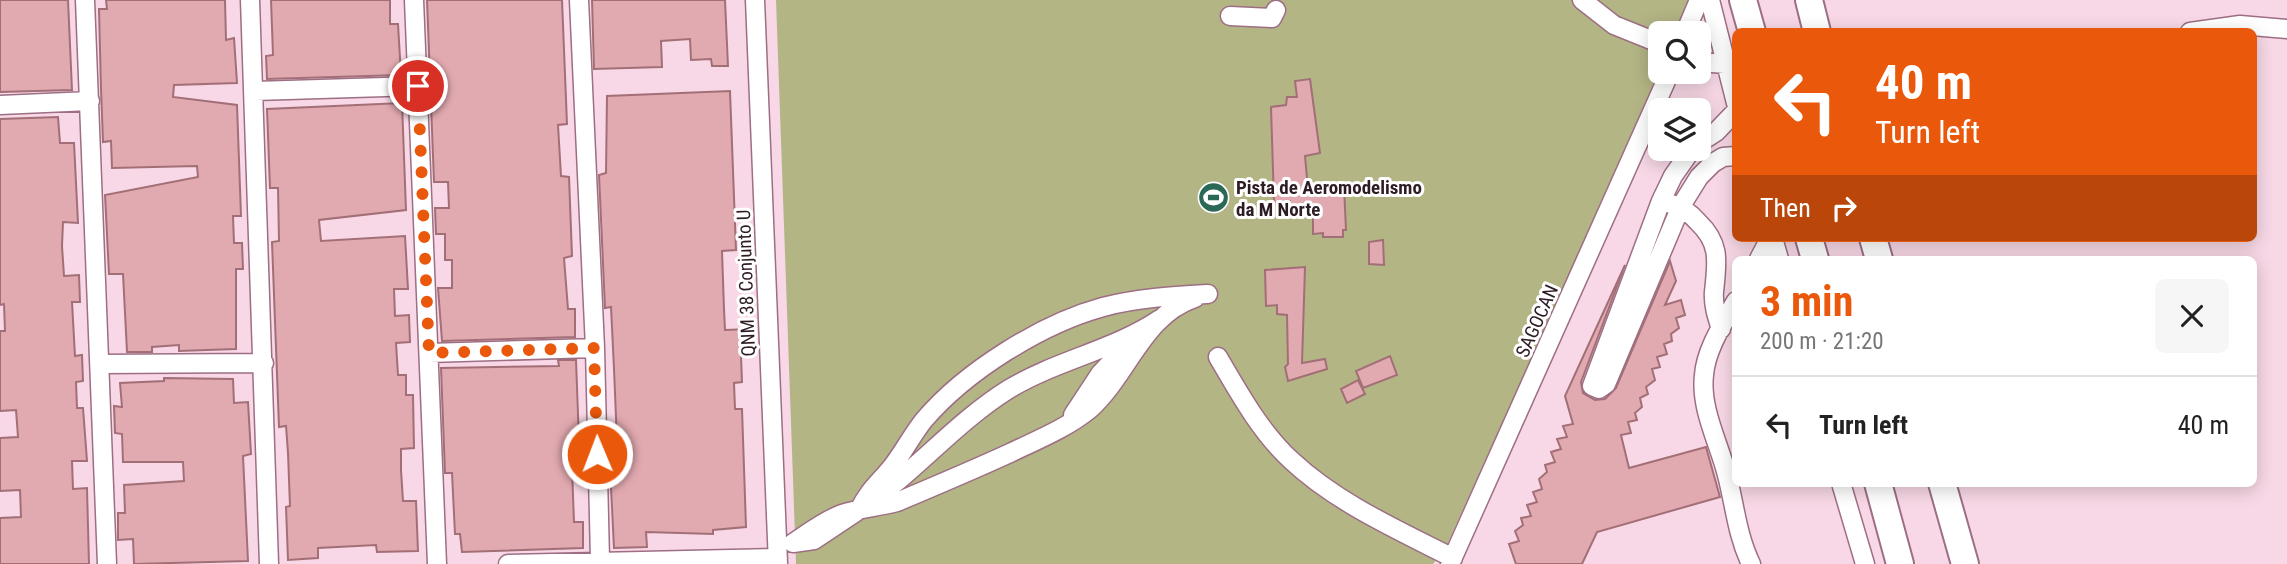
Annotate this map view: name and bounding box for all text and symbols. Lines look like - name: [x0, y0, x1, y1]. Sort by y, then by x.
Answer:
- map controls: [1648, 21, 1711, 161]
- button: search: [1648, 21, 1711, 84]
- text: 40 m: [1875, 54, 1972, 111]
- pin: [388, 56, 448, 116]
- icon: left: [1760, 56, 1851, 147]
- icon: arrive: [399, 67, 437, 105]
- button: layers: [1648, 98, 1711, 161]
- text: Turn left: [1875, 113, 1980, 151]
- place label: Pista de Aeromodelismo da M Norte: [1236, 176, 1422, 221]
- sports icon: Pista de Aeromodelismo da M Norte: [1196, 181, 1230, 215]
- icon: right: [1825, 189, 1863, 227]
- text: Then: [1760, 193, 1811, 223]
- street label: QNM 38 Conjunto U: [732, 209, 760, 357]
- text: 3 min: [1760, 277, 1853, 326]
- button: close: [2155, 279, 2229, 353]
- street label: SAGOCAN: [1511, 281, 1563, 361]
- text: 200 m · 21:20: [1760, 328, 1884, 355]
- icon: left: [1760, 406, 1798, 444]
- text: Turn left: [1819, 410, 1908, 440]
- text: 40 m: [2178, 410, 2229, 440]
- position arrow: [560, 417, 634, 491]

